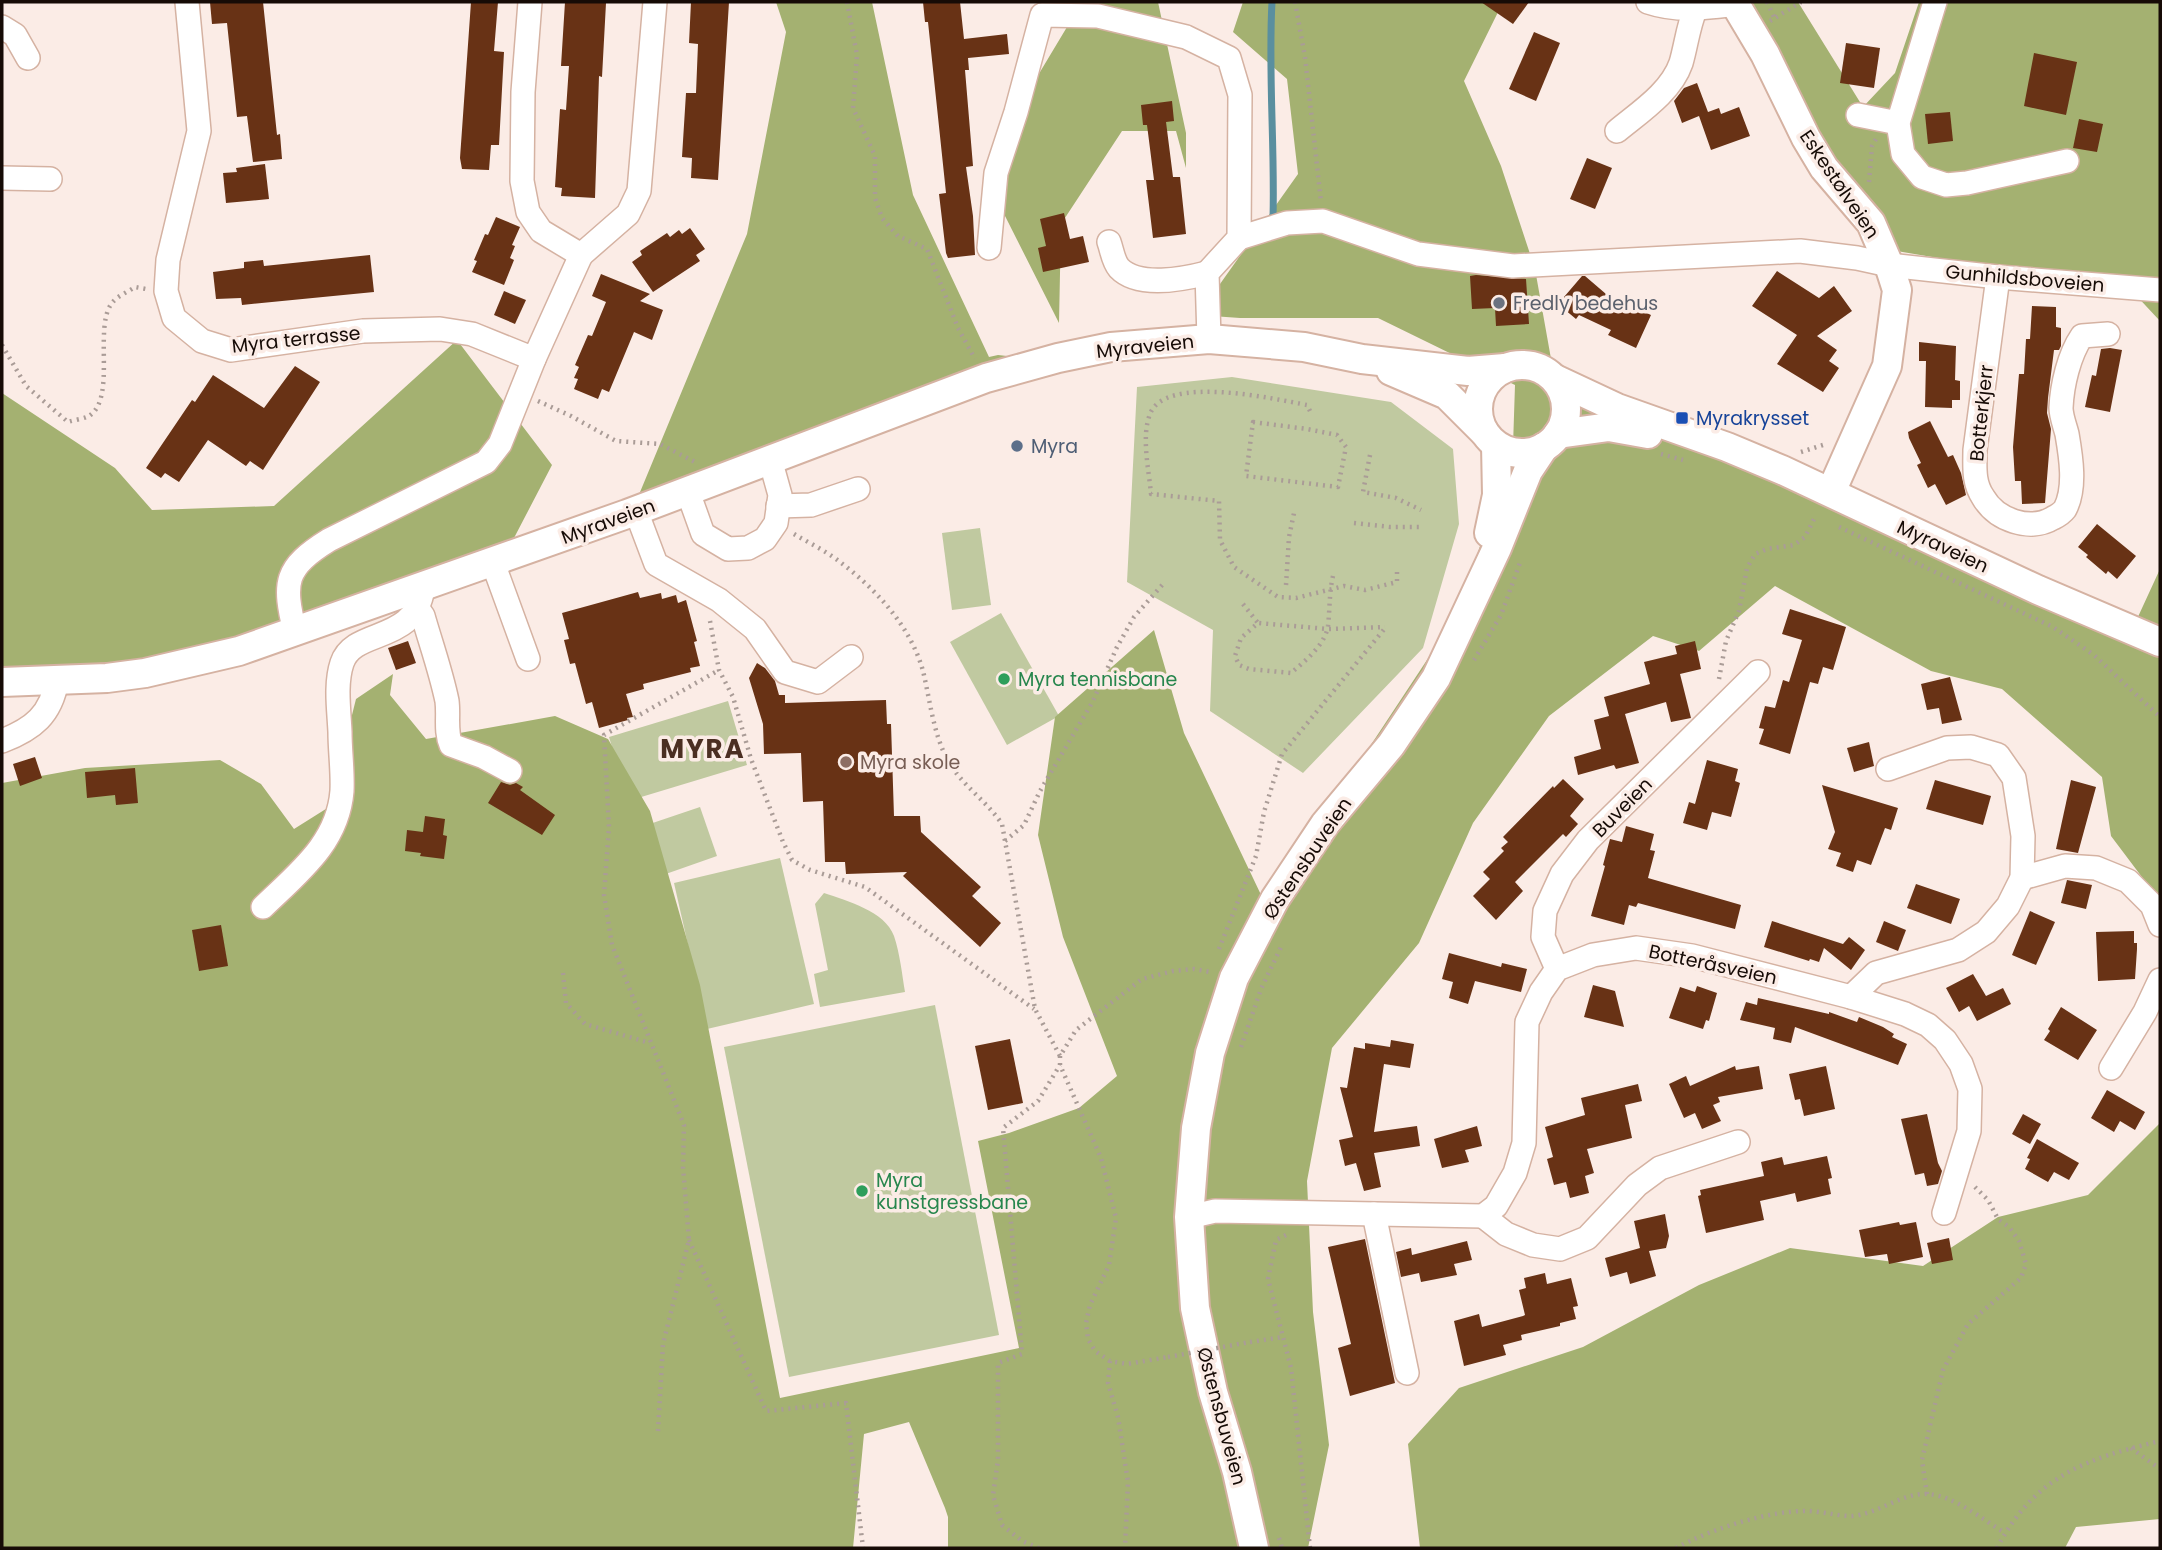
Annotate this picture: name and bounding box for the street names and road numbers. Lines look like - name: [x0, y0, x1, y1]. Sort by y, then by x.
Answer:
- street label: Eskestølveien: [1793, 125, 1886, 244]
- street label: Gunhildsboveien: [1944, 258, 2106, 299]
- street label: Myra terrasse: [230, 319, 362, 360]
- street label: Myraveien: [1095, 328, 1195, 365]
- street label: Botterkjerr: [1963, 363, 2000, 463]
- street label: Myraveien: [557, 492, 659, 551]
- street label: Myraveien: [1893, 513, 1993, 579]
- street label: Buveien: [1586, 771, 1658, 843]
- street label: Østensbuveien: [1257, 792, 1358, 925]
- street label: Botteråsveien: [1646, 938, 1779, 991]
- street label: Østensbuveien: [1190, 1344, 1253, 1488]

